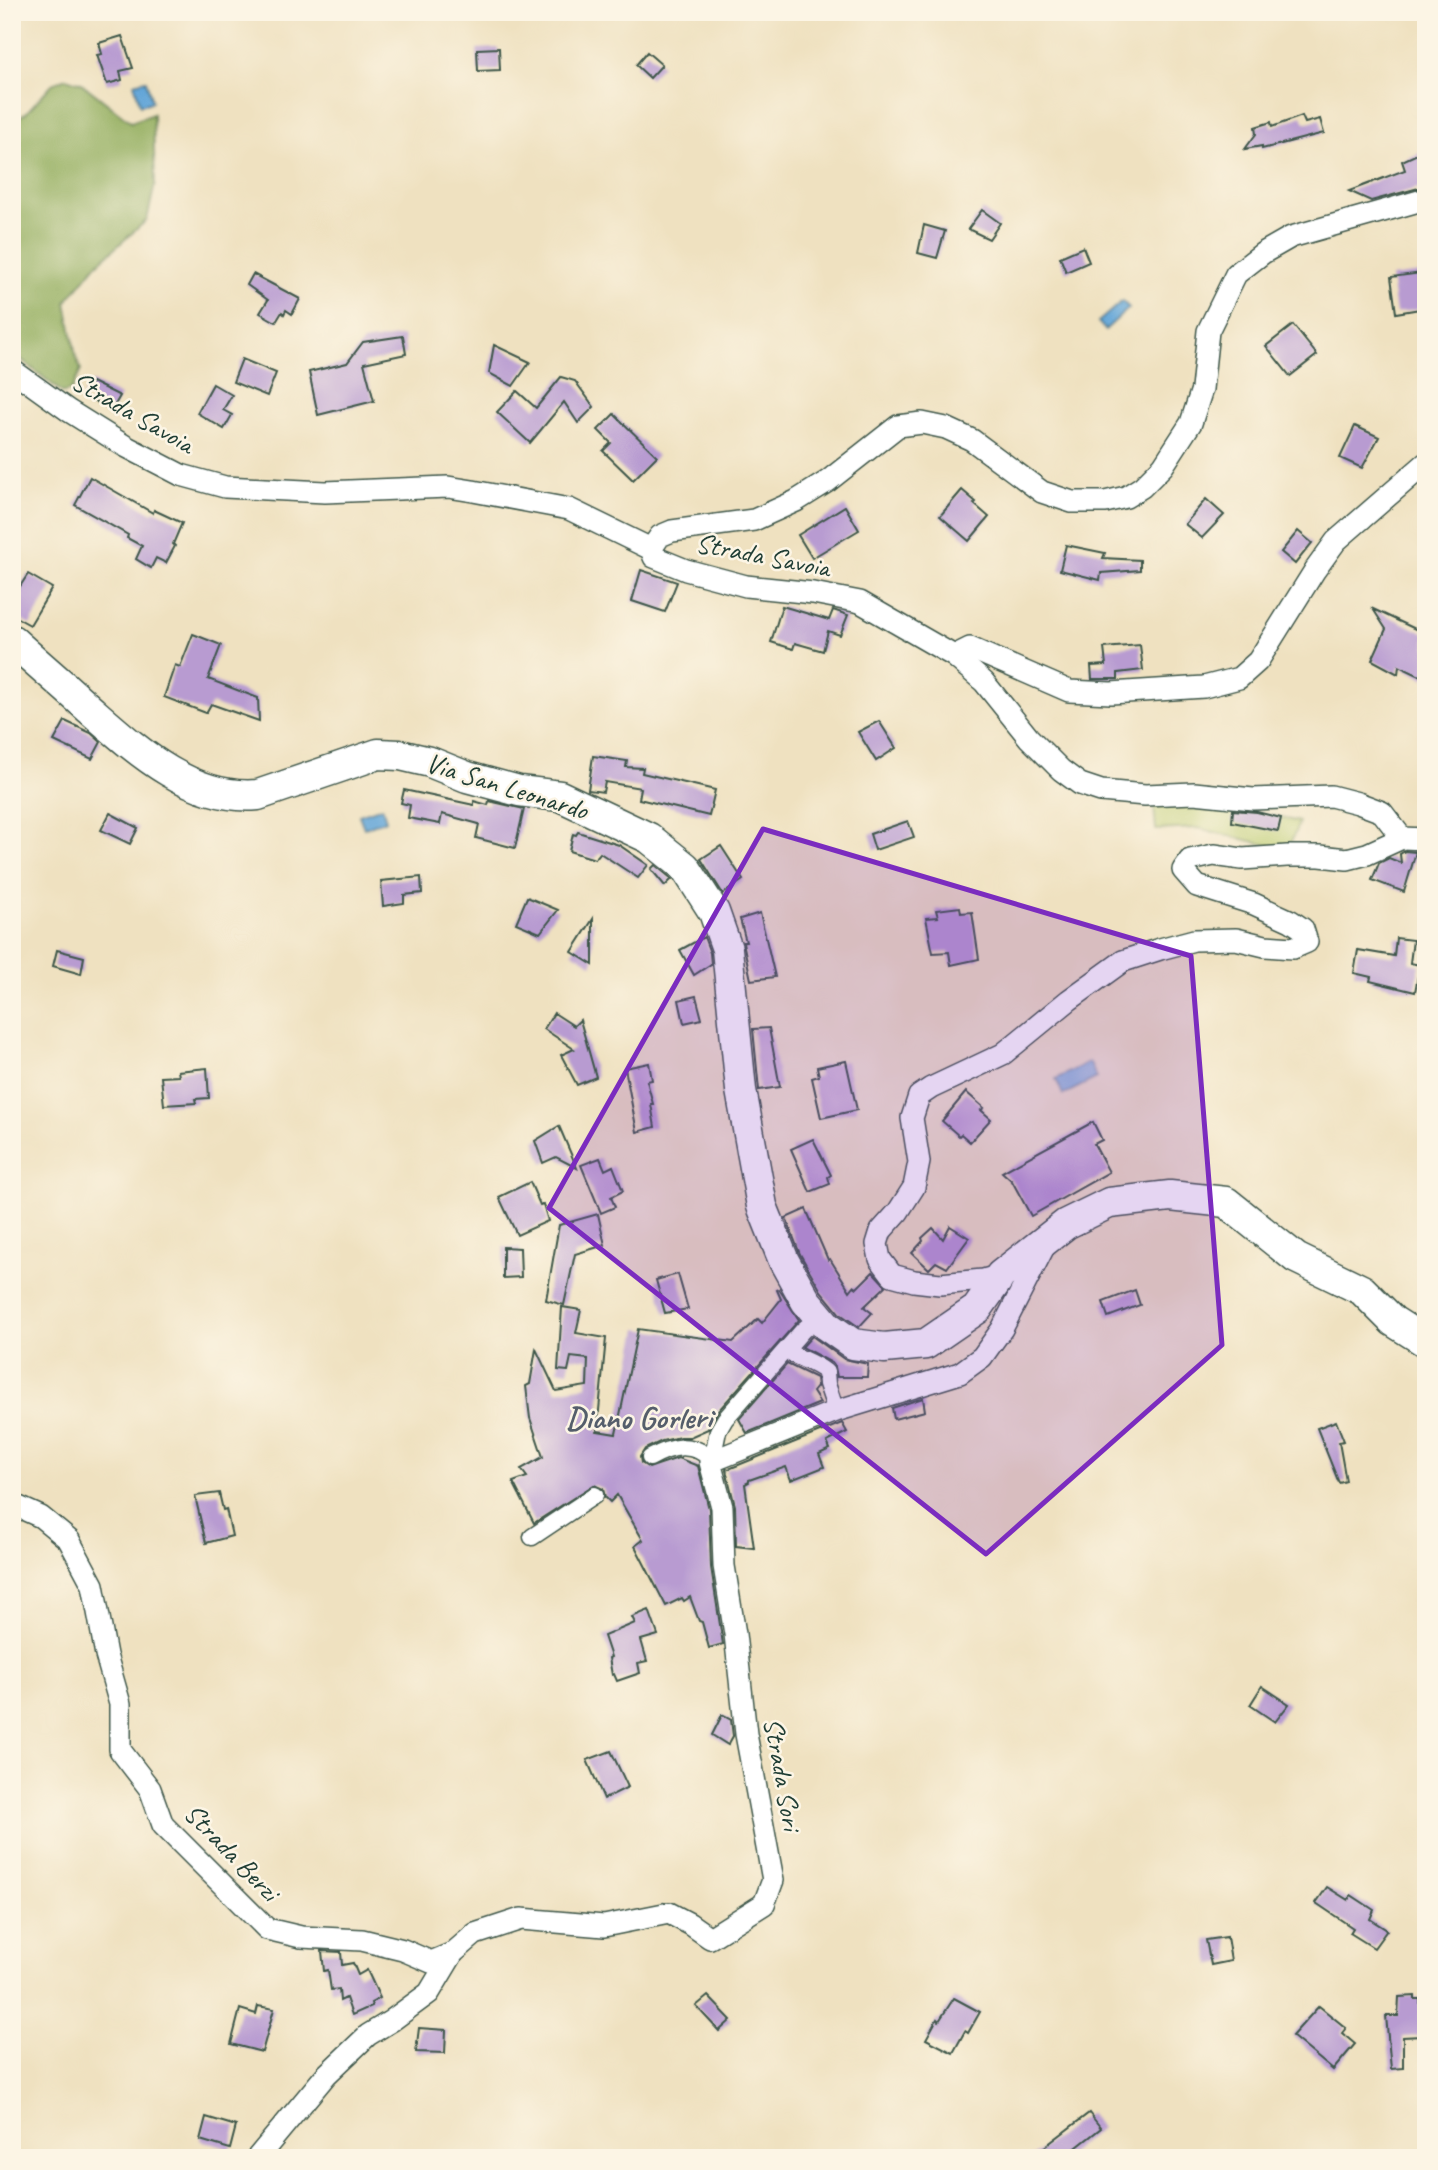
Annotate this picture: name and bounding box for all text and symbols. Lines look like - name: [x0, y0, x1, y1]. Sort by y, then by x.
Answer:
- street label: Strada Savoia: [65, 363, 203, 462]
- street label: Strada Savoia: [693, 525, 835, 586]
- street label: Via San Leonardo: [422, 745, 594, 828]
- district label: Diano Gorleri: [566, 1397, 717, 1438]
- street label: Strada Sori: [756, 1715, 811, 1837]
- street label: Strada Berzi: [177, 1796, 290, 1911]

